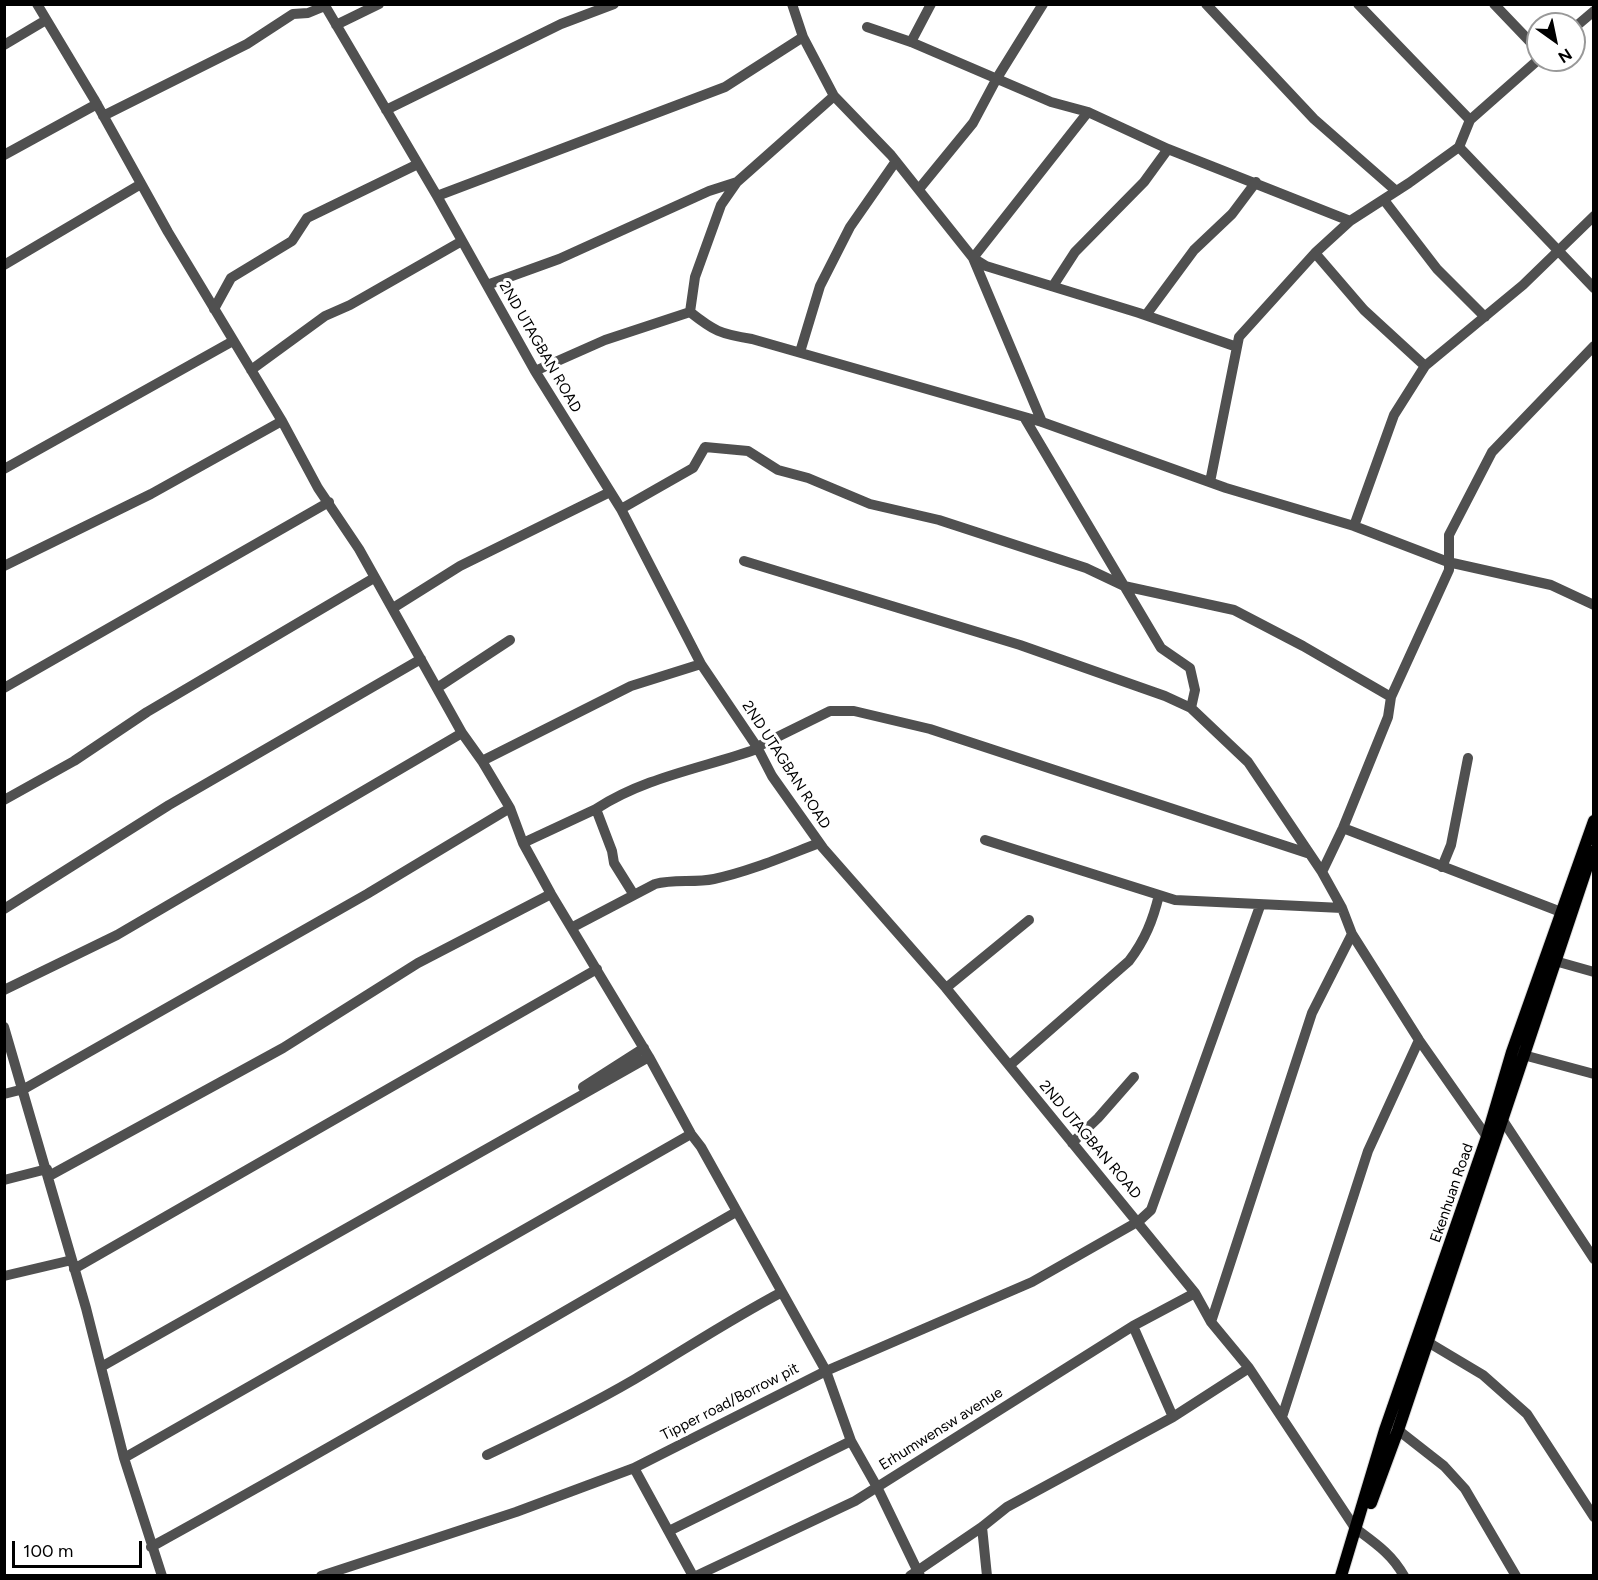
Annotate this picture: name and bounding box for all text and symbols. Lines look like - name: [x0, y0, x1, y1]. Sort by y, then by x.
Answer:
- north arrow: [1526, 12, 1586, 72]
- text: N: [1555, 45, 1575, 67]
- street label: 2ND UTAGBAN ROAD: [495, 278, 585, 416]
- street label: 2ND UTAGBAN ROAD: [738, 698, 834, 832]
- street label: 2ND UTAGBAN ROAD: [1035, 1077, 1145, 1203]
- street label: Ekenhuan Road: [1427, 1141, 1477, 1245]
- street label: Tipper road/Borrow pit: [658, 1359, 802, 1445]
- street label: Erhumwensw avenue: [876, 1384, 1006, 1474]
- scale bar: [15, 1529, 146, 1567]
- text: 100 m: [23, 1540, 73, 1562]

